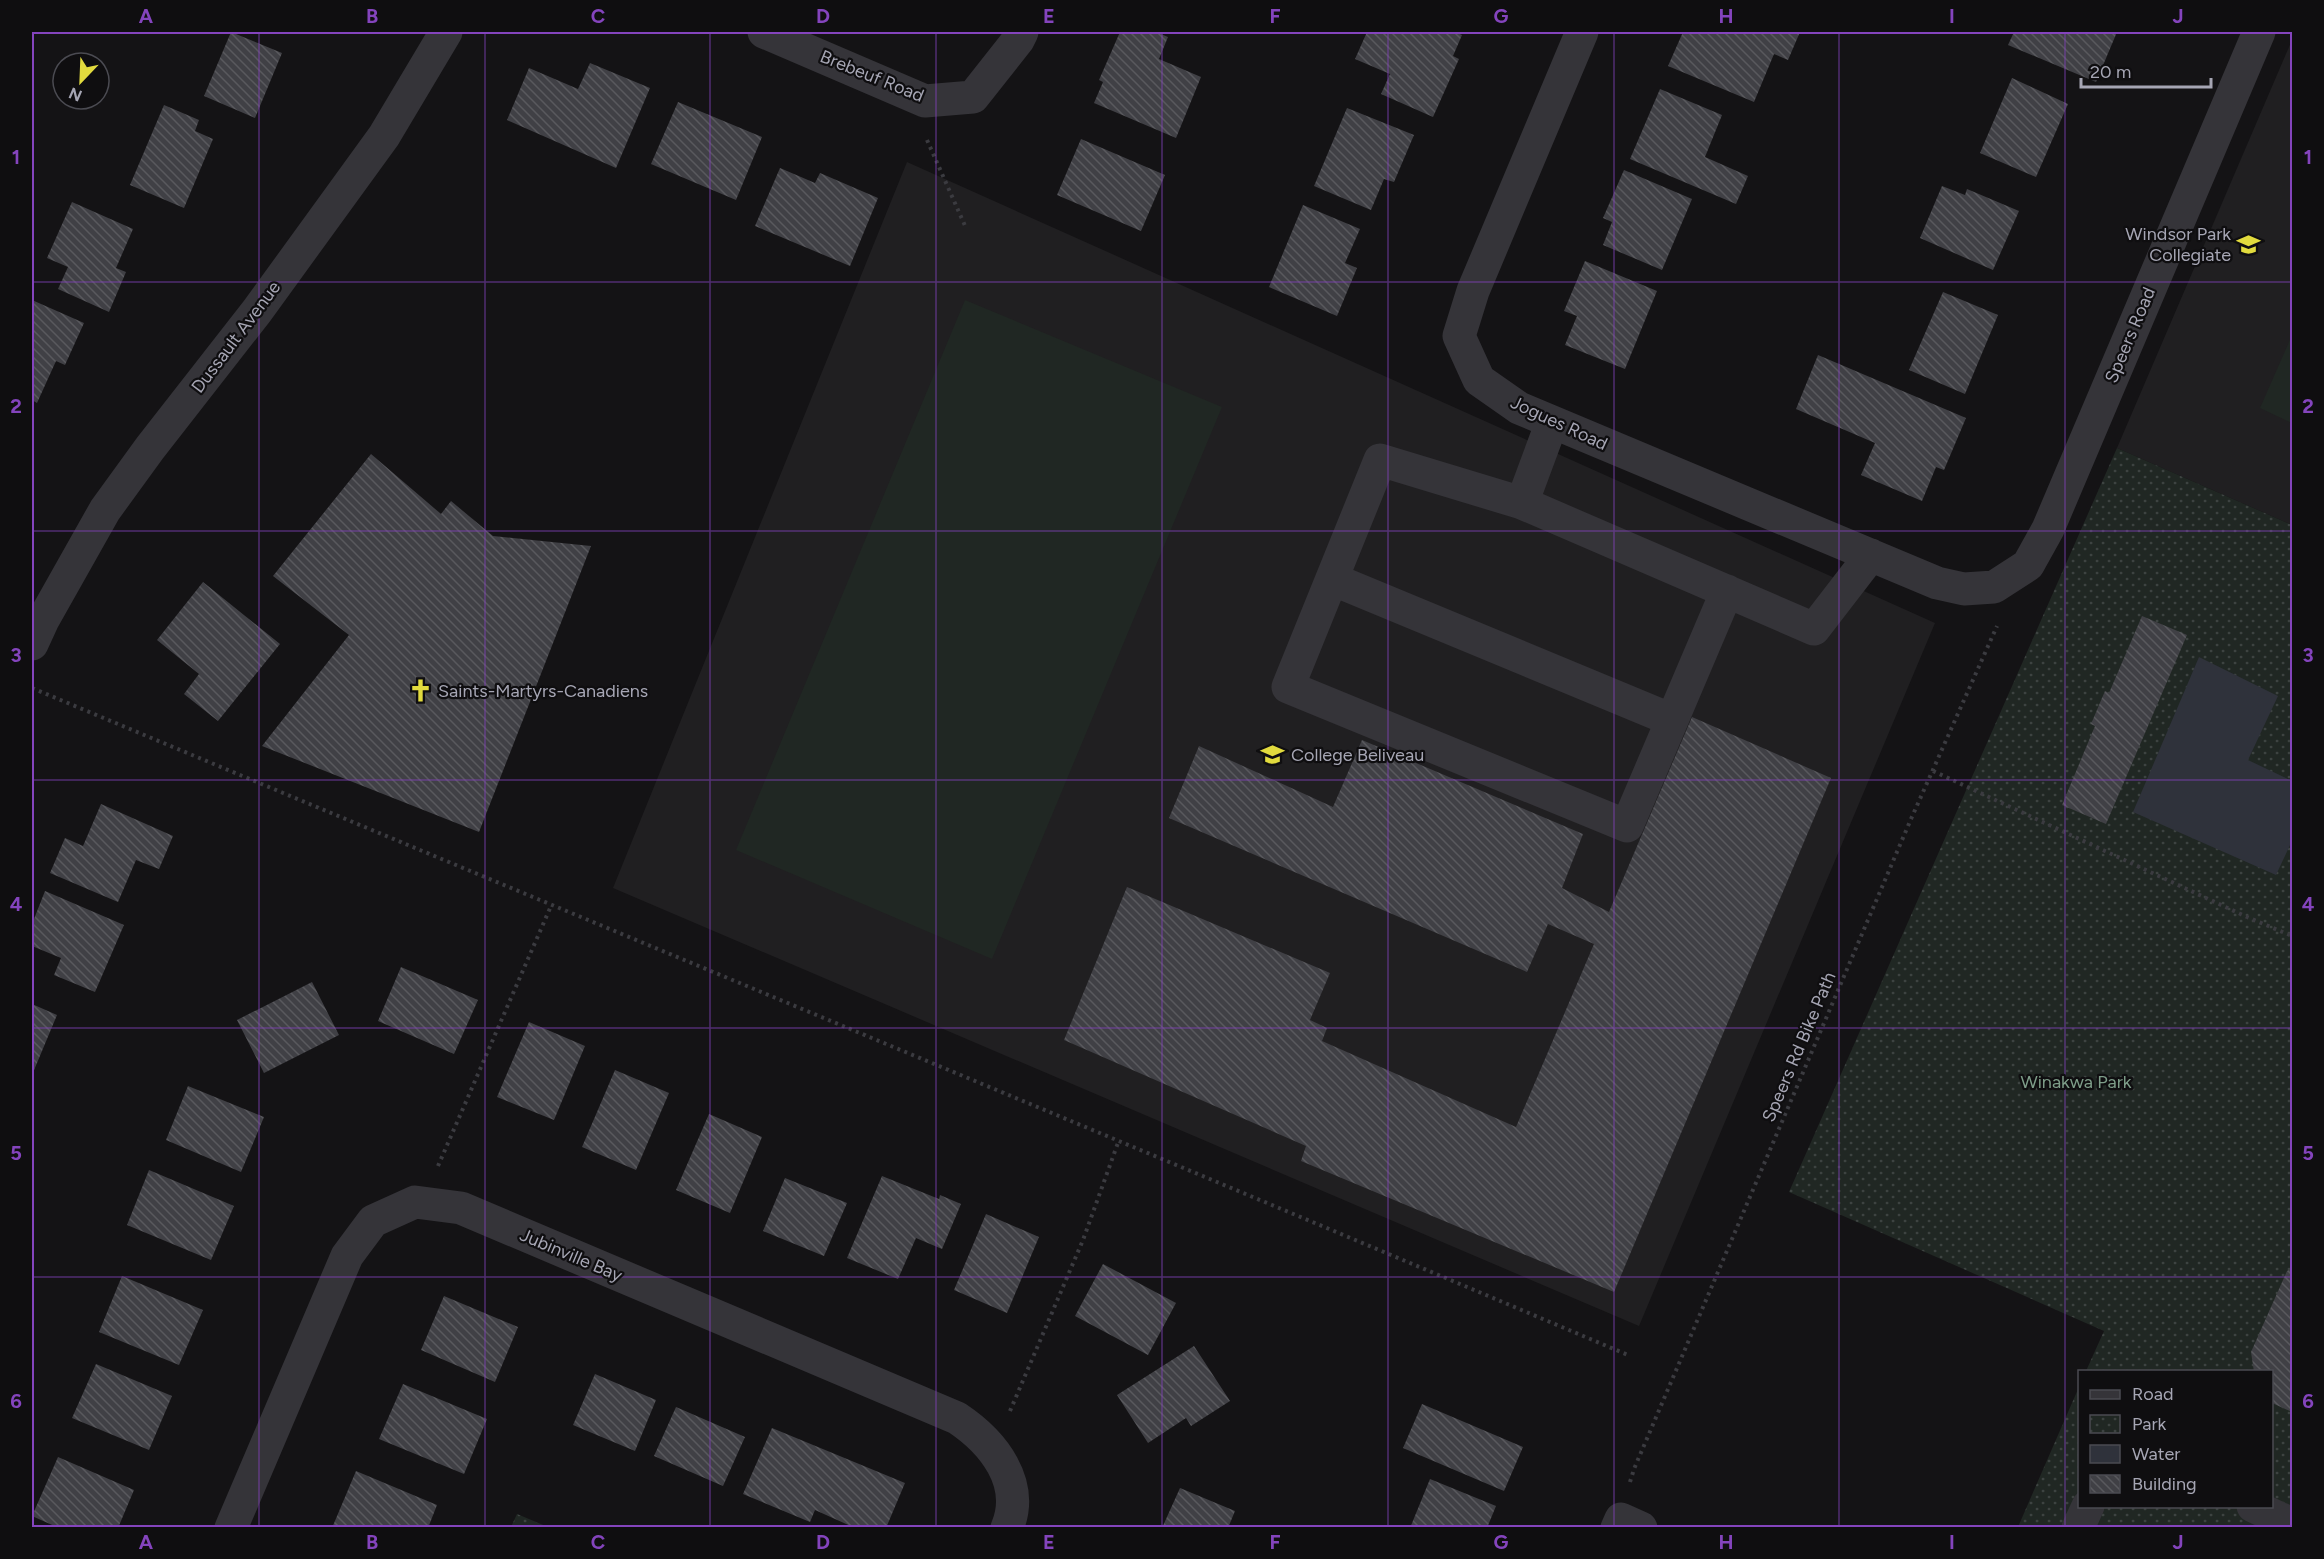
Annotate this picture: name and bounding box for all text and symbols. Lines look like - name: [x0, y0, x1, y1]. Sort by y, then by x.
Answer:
- text: A: [139, 4, 154, 28]
- text: B: [366, 4, 378, 28]
- text: C: [591, 4, 605, 28]
- text: D: [816, 4, 830, 28]
- text: E: [1043, 4, 1055, 28]
- text: F: [1269, 4, 1281, 28]
- text: G: [1494, 4, 1509, 28]
- text: H: [1719, 4, 1734, 28]
- text: I: [1949, 4, 1955, 28]
- text: J: [2172, 4, 2184, 28]
- street label: Brebeuf Road: [817, 45, 927, 107]
- north arrow: [51, 51, 111, 111]
- scale bar: [2081, 51, 2212, 89]
- text: 20 m: [2090, 61, 2131, 83]
- text: N: [66, 83, 85, 106]
- text: 1: [12, 145, 20, 169]
- text: 1: [2304, 145, 2312, 169]
- place label: Windsor Park Collegiate: [2125, 223, 2231, 266]
- school or university icon: Windsor Park Collegiate: [2236, 231, 2262, 257]
- street label: Dussault Avenue: [187, 277, 285, 397]
- street label: Speers Road: [2100, 284, 2160, 386]
- street label: Jogues Road: [1507, 391, 1611, 455]
- text: 2: [10, 394, 22, 418]
- text: 2: [2302, 394, 2314, 418]
- text: 3: [10, 643, 22, 667]
- text: 3: [2302, 643, 2314, 667]
- church icon: Saints-Martyrs-Canadiens: [407, 678, 433, 704]
- place label: Saints-Martyrs-Canadiens: [438, 680, 648, 702]
- school or university icon: College Beliveau: [1260, 742, 1286, 768]
- place label: College Beliveau: [1291, 744, 1424, 766]
- text: 4: [10, 892, 23, 916]
- text: 4: [2302, 892, 2315, 916]
- street label: Speers Rd Bike Path: [1757, 969, 1841, 1125]
- park label: Winakwa Park: [2020, 1071, 2132, 1093]
- text: 5: [10, 1141, 22, 1165]
- text: 5: [2302, 1141, 2314, 1165]
- street label: Jubinville Bay: [516, 1224, 626, 1287]
- legend: [2078, 1370, 2273, 1508]
- text: Road: [2132, 1383, 2173, 1405]
- text: 6: [10, 1389, 22, 1413]
- text: 6: [2302, 1389, 2314, 1413]
- text: Park: [2132, 1413, 2167, 1435]
- text: Water: [2132, 1443, 2180, 1465]
- text: Building: [2132, 1473, 2197, 1495]
- text: A: [139, 1530, 154, 1554]
- text: B: [366, 1530, 378, 1554]
- text: C: [591, 1530, 605, 1554]
- text: D: [816, 1530, 830, 1554]
- text: E: [1043, 1530, 1055, 1554]
- text: F: [1269, 1530, 1281, 1554]
- text: G: [1494, 1530, 1509, 1554]
- text: H: [1719, 1530, 1734, 1554]
- text: I: [1949, 1530, 1955, 1554]
- text: J: [2172, 1530, 2184, 1554]

